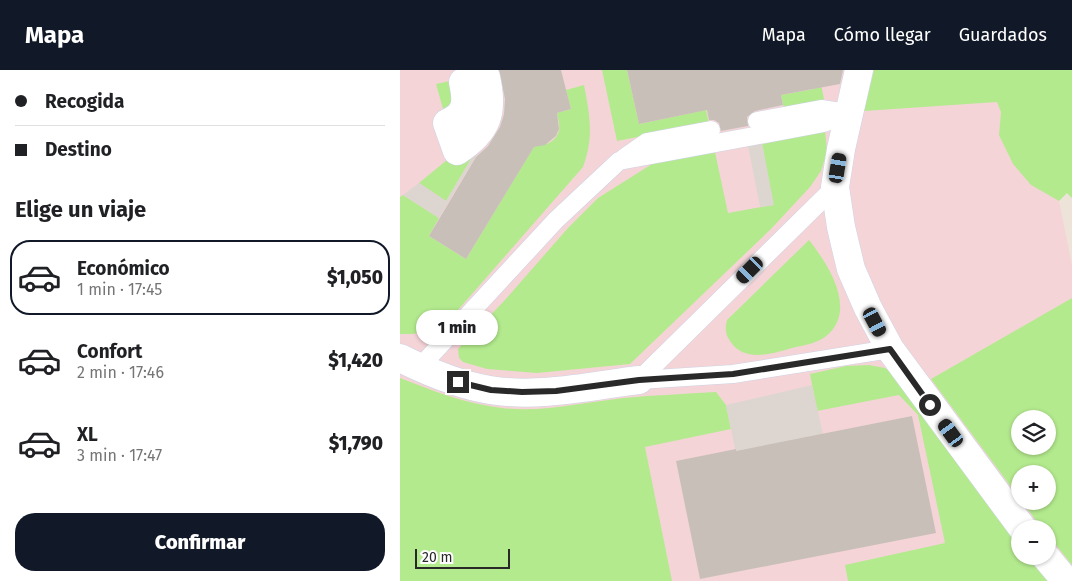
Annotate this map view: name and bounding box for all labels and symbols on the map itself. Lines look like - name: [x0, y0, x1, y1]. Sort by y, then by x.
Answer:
- car: [828, 152, 847, 184]
- car: [734, 254, 765, 286]
- car: [861, 305, 888, 339]
- callout: 1 min: [417, 310, 499, 344]
- route end: [447, 371, 469, 393]
- route start: [919, 394, 941, 416]
- car: [936, 416, 965, 450]
- scale bar: [415, 546, 510, 569]

